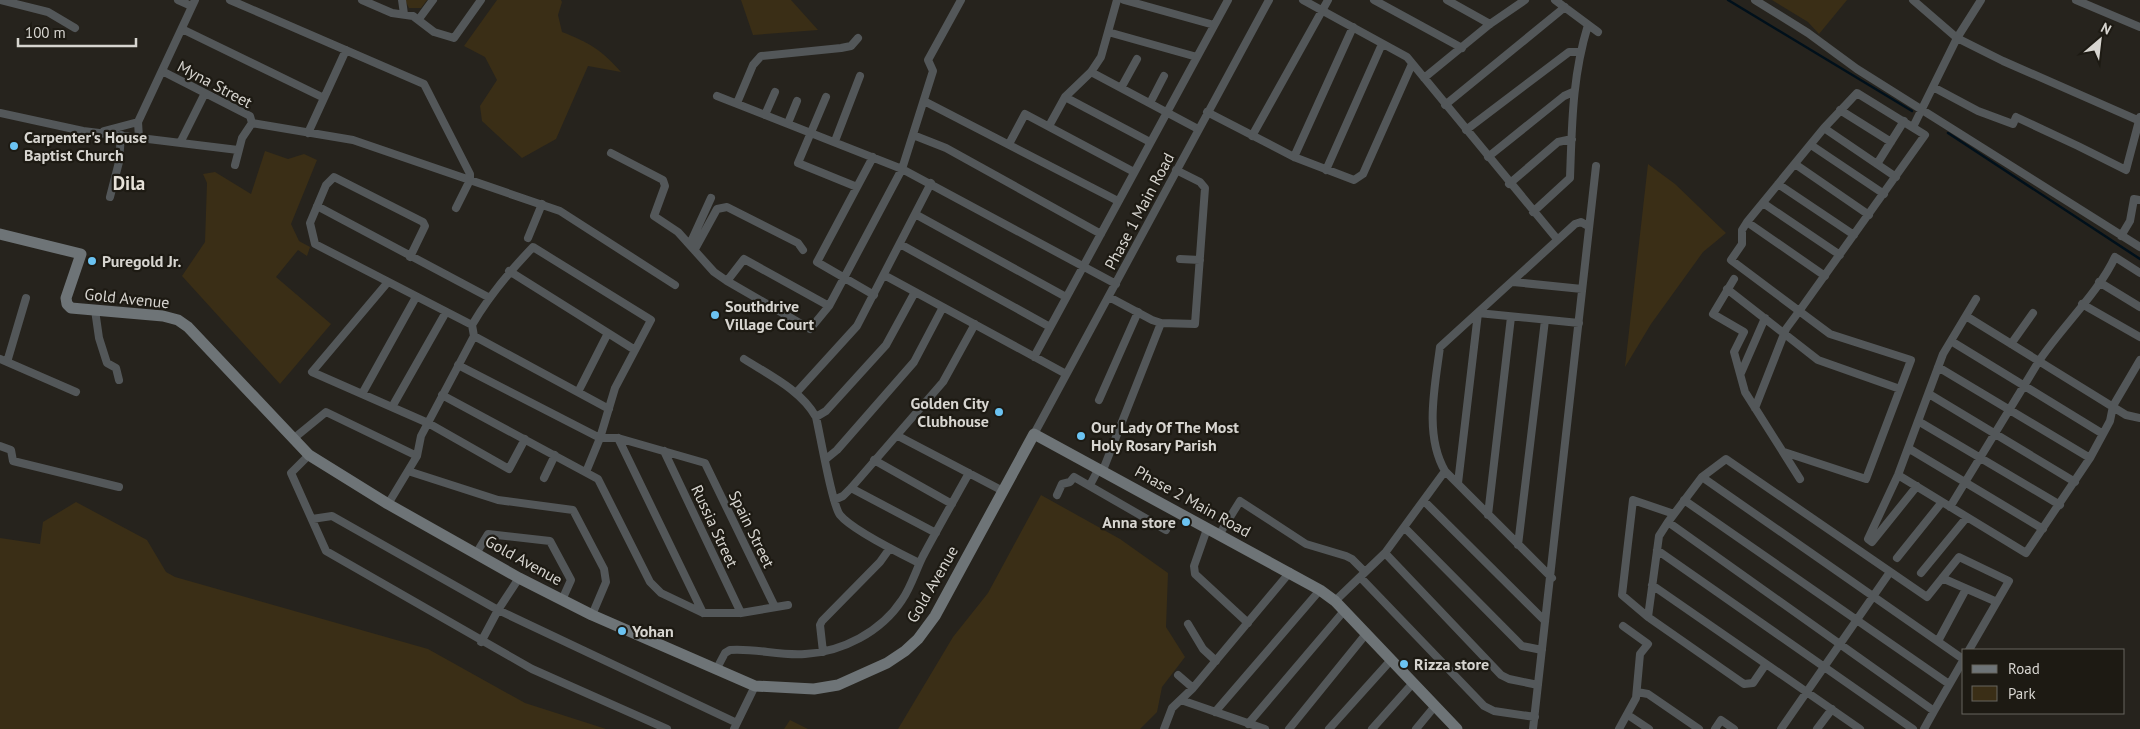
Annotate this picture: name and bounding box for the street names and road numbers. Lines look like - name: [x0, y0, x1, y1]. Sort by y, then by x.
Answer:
- street label: Myna Street: [174, 56, 256, 112]
- street label: Phase 1 Main Road: [1100, 149, 1178, 273]
- street label: Gold Avenue: [83, 284, 171, 312]
- street label: Phase 2 Main Road: [1131, 461, 1255, 541]
- street label: Russia Street: [687, 482, 743, 571]
- street label: Spain Street: [725, 487, 779, 571]
- street label: Gold Avenue: [482, 531, 566, 589]
- street label: Gold Avenue: [902, 542, 962, 626]

